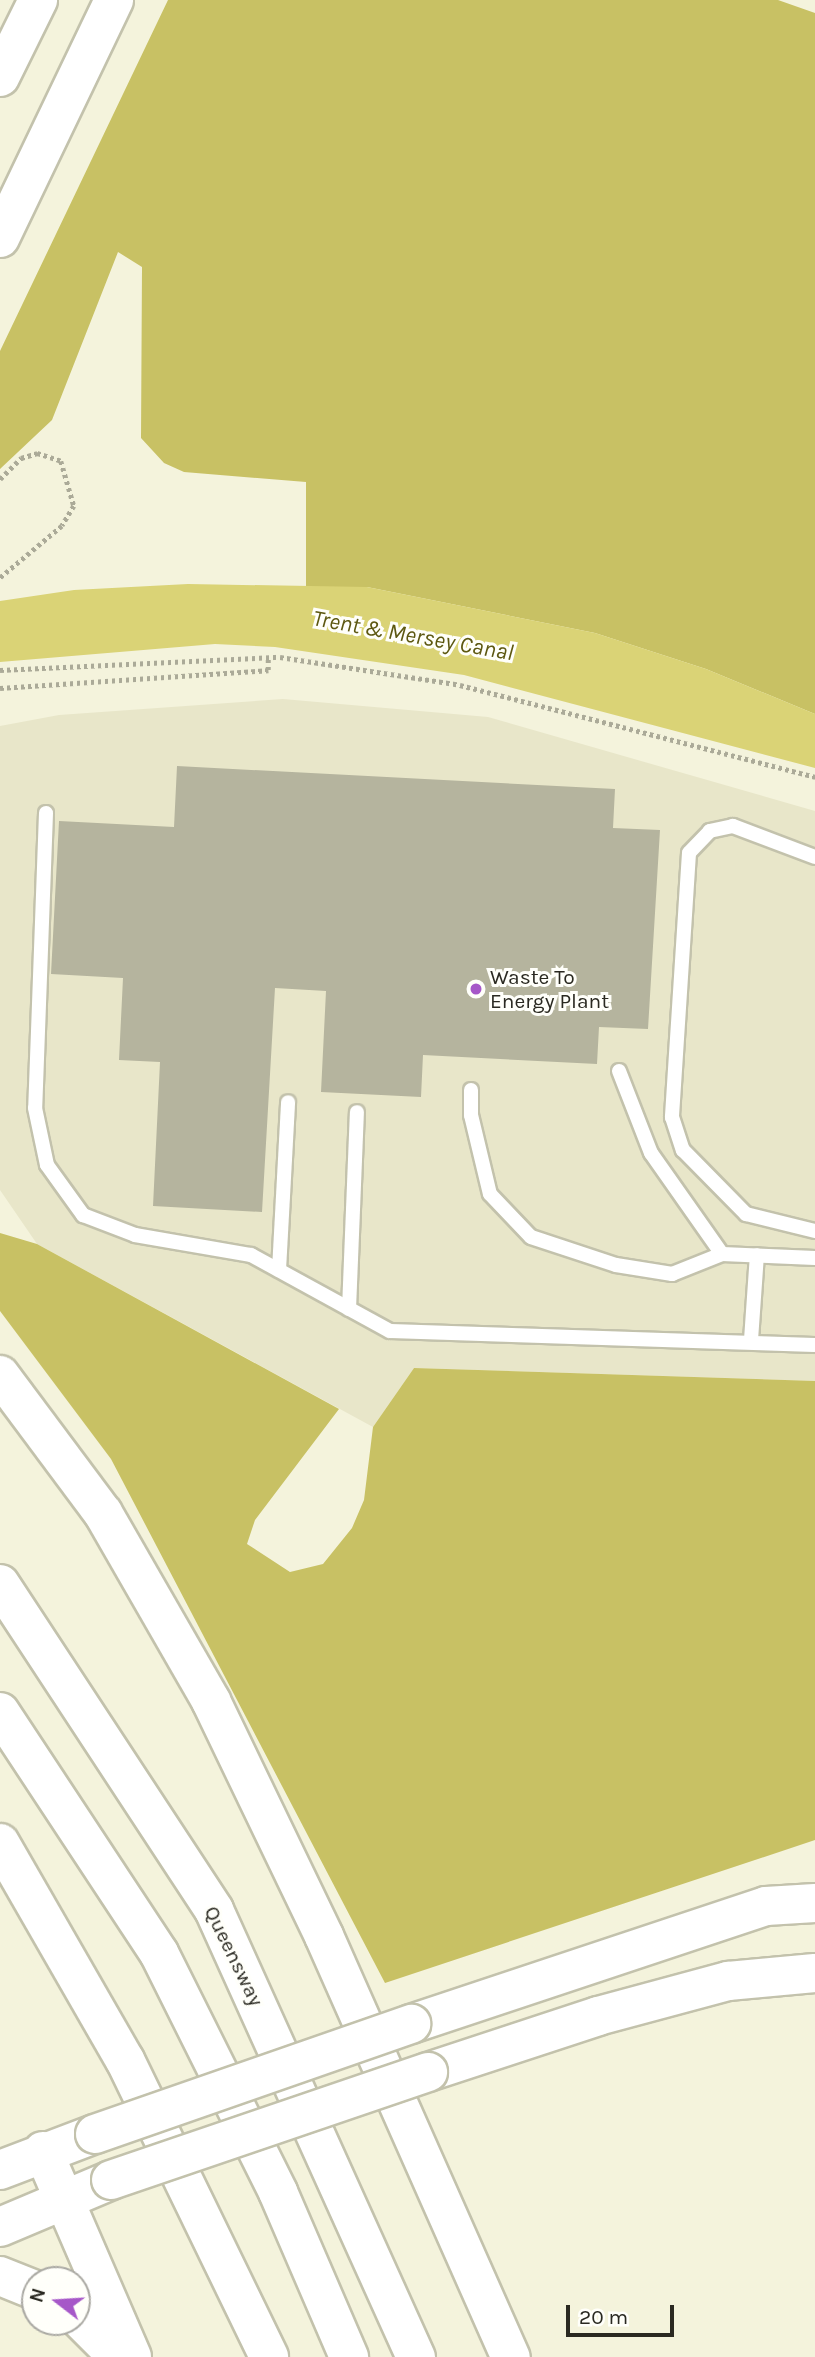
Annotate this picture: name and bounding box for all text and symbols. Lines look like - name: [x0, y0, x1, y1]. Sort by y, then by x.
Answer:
- water label: Trent & Mersey Canal: [311, 605, 515, 667]
- place label: Waste To Energy Plant: [490, 964, 609, 1014]
- marker: Waste To Energy Plant: [468, 981, 484, 997]
- street label: Queensway: [199, 1902, 269, 2010]
- north arrow: [21, 2266, 91, 2336]
- text: N: [25, 2286, 50, 2305]
- scale bar: [570, 2290, 678, 2334]
- text: 20 m: [579, 2305, 628, 2329]

